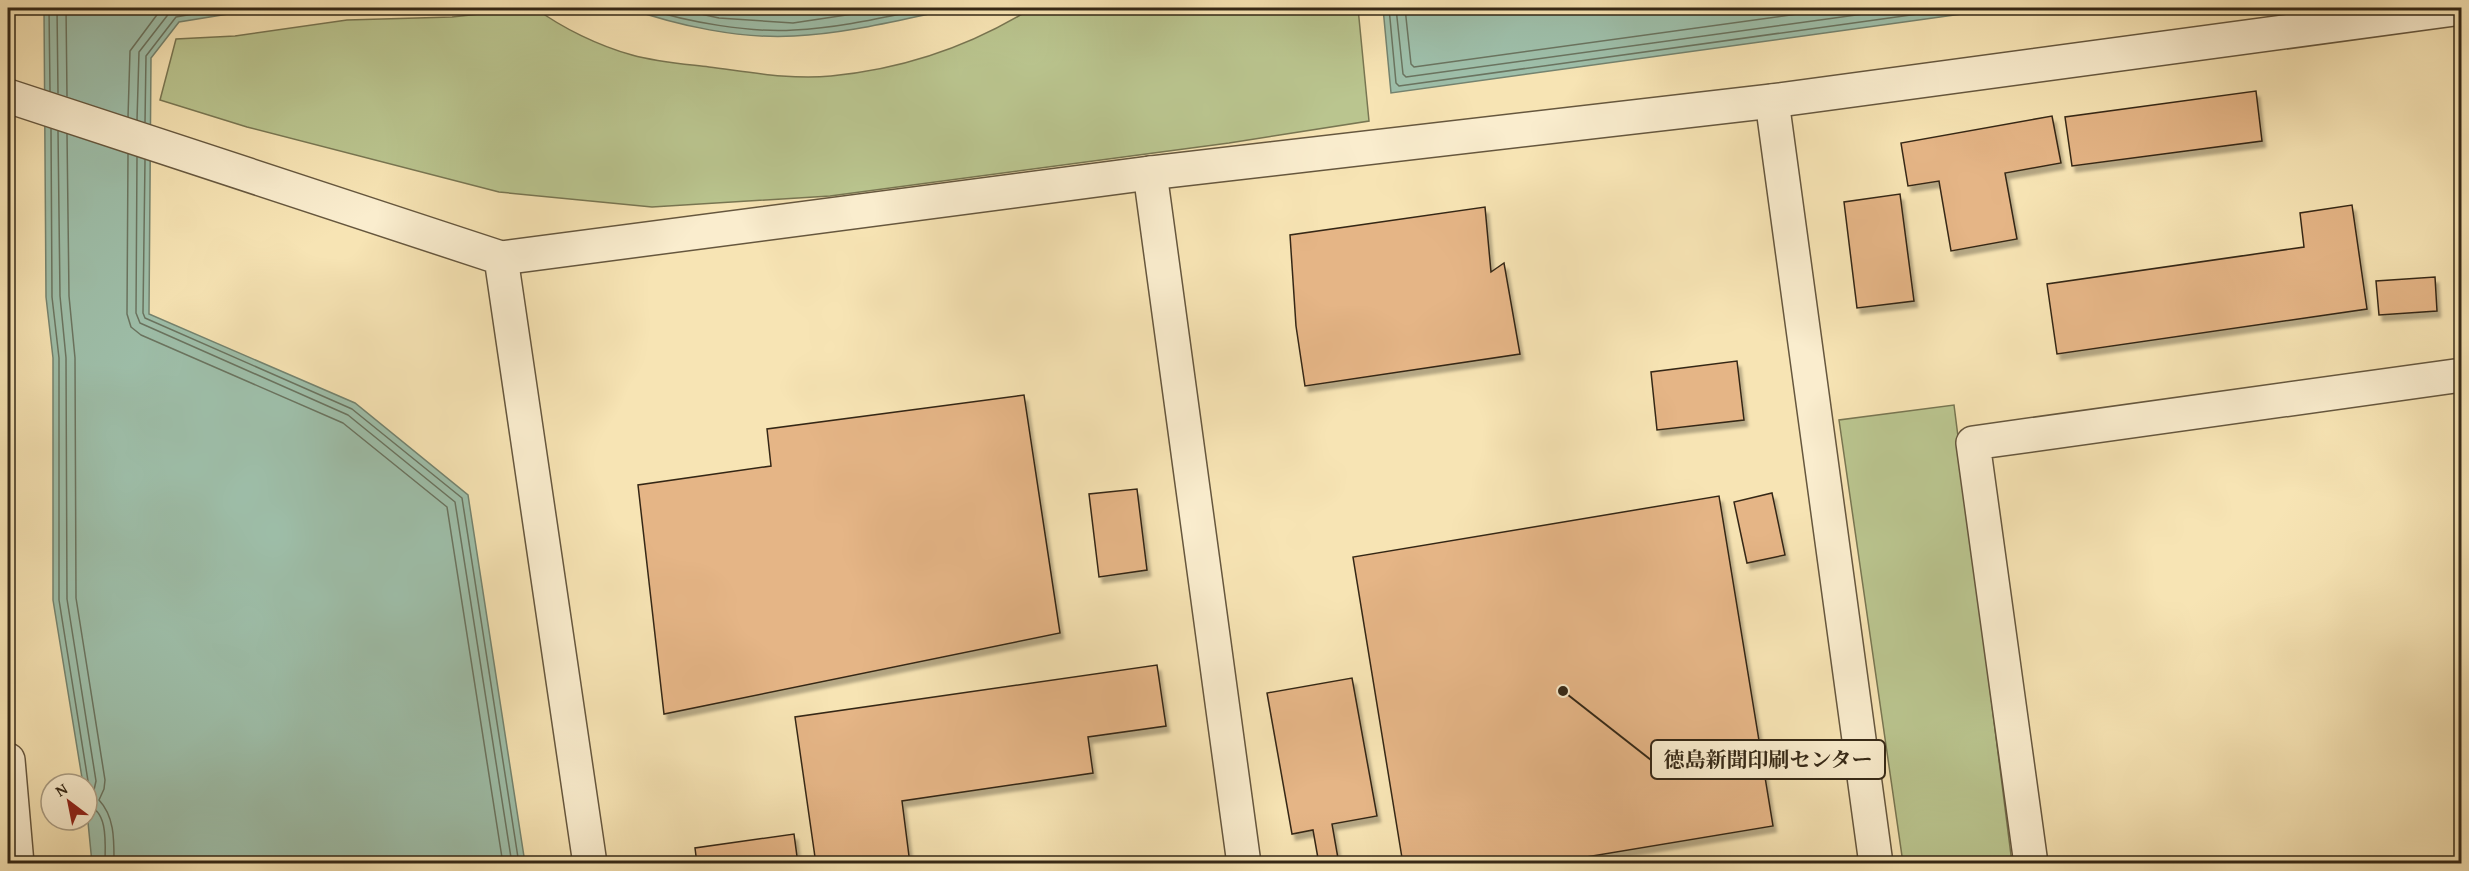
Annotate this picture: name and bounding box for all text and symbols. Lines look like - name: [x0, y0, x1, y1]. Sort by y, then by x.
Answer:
- callout: 徳島新聞印刷センター: [1651, 740, 1885, 779]
- text: 徳島新聞印刷センター: [1663, 744, 1873, 775]
- north arrow: [39, 772, 99, 832]
- text: N: [50, 776, 72, 802]

